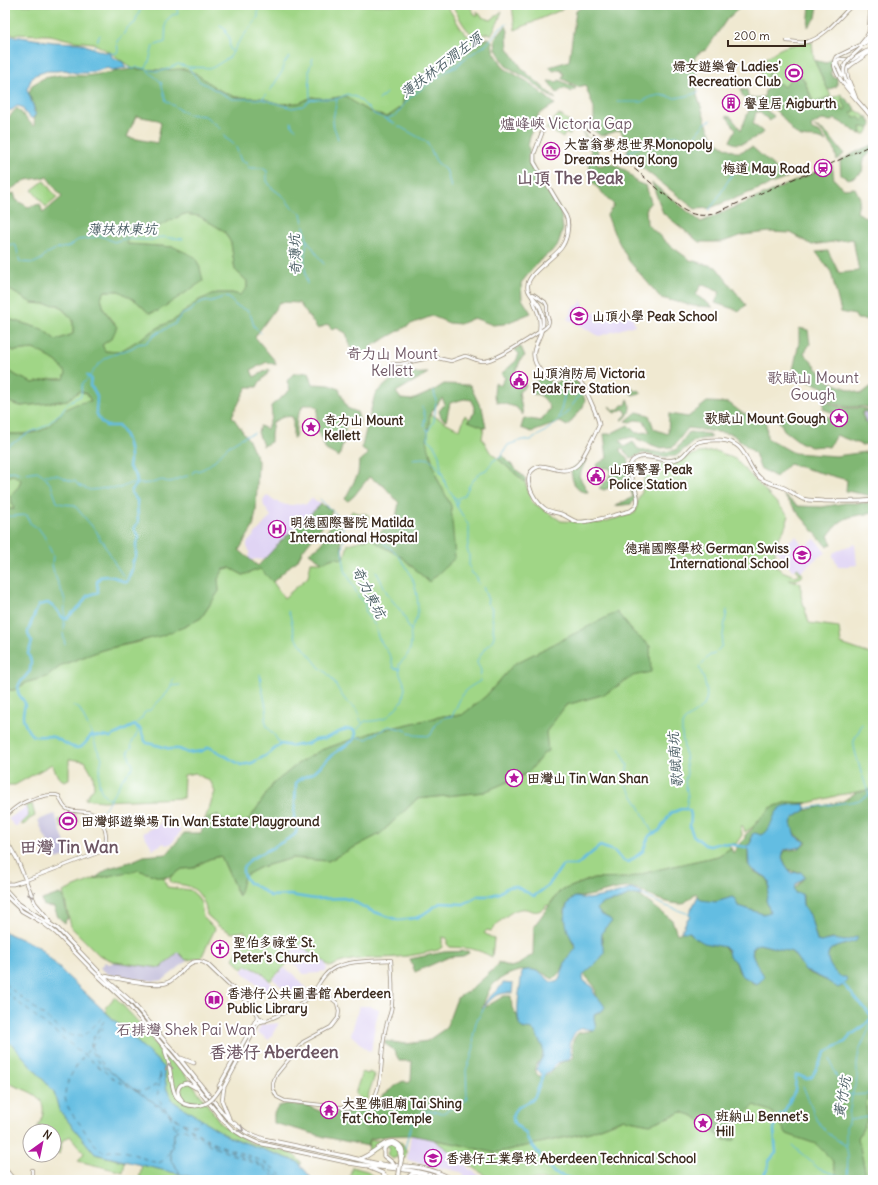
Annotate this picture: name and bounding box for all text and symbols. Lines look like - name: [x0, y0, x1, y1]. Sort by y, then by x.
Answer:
- scale bar: [728, 22, 805, 48]
- water label: 薄扶林石澗左源: [396, 27, 487, 102]
- text: 200 m: [734, 28, 770, 43]
- place label: 婦女遊樂會 Ladies' Recreation Club: [673, 58, 782, 90]
- sports icon: 婦女遊樂會 Ladies' Recreation Club: [784, 63, 804, 83]
- building icon: 譽皇居 Aigburth: [721, 93, 741, 113]
- place label: 譽皇居 Aigburth: [744, 95, 837, 112]
- district label: 爐峰峽 Victoria Gap: [500, 114, 632, 133]
- place label: 大富翁夢想世界Monopoly Dreams Hong Kong: [564, 136, 713, 168]
- museum icon: 大富翁夢想世界Monopoly Dreams Hong Kong: [541, 141, 561, 161]
- station icon: 梅道 May Road: [813, 158, 833, 178]
- place label: 梅道 May Road: [722, 160, 810, 177]
- district label: 山頂 The Peak: [516, 167, 624, 189]
- water label: 薄扶林東坑: [87, 220, 159, 238]
- water label: 奇薄坑: [285, 232, 305, 276]
- school or university icon: 山頂小學 Peak School: [569, 306, 589, 326]
- place label: 山頂小學 Peak School: [592, 308, 718, 325]
- district label: 奇力山 Mount Kellett: [346, 344, 438, 380]
- place label: 山頂消防局 Victoria Peak Fire Station: [532, 365, 646, 397]
- district label: 歌賦山 Mount Gough: [767, 368, 859, 404]
- public building icon: 山頂消防局 Victoria Peak Fire Station: [509, 370, 529, 390]
- place icon: 歌賦山 Mount Gough: [829, 408, 849, 428]
- place label: 歌賦山 Mount Gough: [705, 410, 826, 427]
- place label: 奇力山 Mount Kellett: [324, 412, 404, 444]
- place icon: 奇力山 Mount Kellett: [301, 417, 321, 437]
- place label: 山頂警署 Peak Police Station: [609, 461, 693, 493]
- public building icon: 山頂警署 Peak Police Station: [586, 466, 606, 486]
- place label: 明德國際醫院 Matilda International Hospital: [290, 514, 418, 546]
- hospital icon: 明德國際醫院 Matilda International Hospital: [267, 519, 287, 539]
- place label: 德瑞國際學校 German Swiss International School: [625, 540, 789, 572]
- school or university icon: 德瑞國際學校 German Swiss International School: [792, 545, 812, 565]
- water label: 奇力東坑: [348, 563, 391, 623]
- water label: 歌賦南坑: [664, 729, 686, 789]
- place icon: 田灣山 Tin Wan Shan: [504, 768, 524, 788]
- place label: 田灣山 Tin Wan Shan: [527, 770, 649, 787]
- sports icon: 田灣邨遊樂場 Tin Wan Estate Playground: [58, 811, 78, 831]
- place label: 田灣邨遊樂場 Tin Wan Estate Playground: [81, 813, 320, 830]
- district label: 田灣 Tin Wan: [19, 836, 119, 858]
- one-way arrow: [27, 891, 35, 898]
- place label: 聖伯多祿堂 St. Peter's Church: [233, 934, 319, 966]
- church icon: 聖伯多祿堂 St. Peter's Church: [210, 939, 230, 959]
- place label: 香港仔公共圖書館 Aberdeen Public Library: [227, 985, 391, 1017]
- library icon: 香港仔公共圖書館 Aberdeen Public Library: [204, 990, 224, 1010]
- district label: 石排灣 Shek Pai Wan: [116, 1020, 256, 1039]
- district label: 香港仔 Aberdeen: [209, 1041, 339, 1063]
- one-way arrow: [165, 1064, 174, 1070]
- water label: 黃竹坑: [829, 1073, 855, 1119]
- place label: 大聖佛祖廟 Tai Shing Fat Cho Temple: [342, 1095, 462, 1127]
- temple icon: 大聖佛祖廟 Tai Shing Fat Cho Temple: [319, 1100, 339, 1120]
- place label: 班納山 Bennet's Hill: [716, 1108, 809, 1140]
- place icon: 班納山 Bennet's Hill: [693, 1113, 713, 1133]
- north arrow: [22, 1123, 62, 1163]
- one-way arrow: [237, 1124, 244, 1131]
- text: N: [40, 1127, 54, 1143]
- school or university icon: 香港仔工業學校 Aberdeen Technical School: [423, 1148, 443, 1168]
- place label: 香港仔工業學校 Aberdeen Technical School: [446, 1150, 696, 1167]

